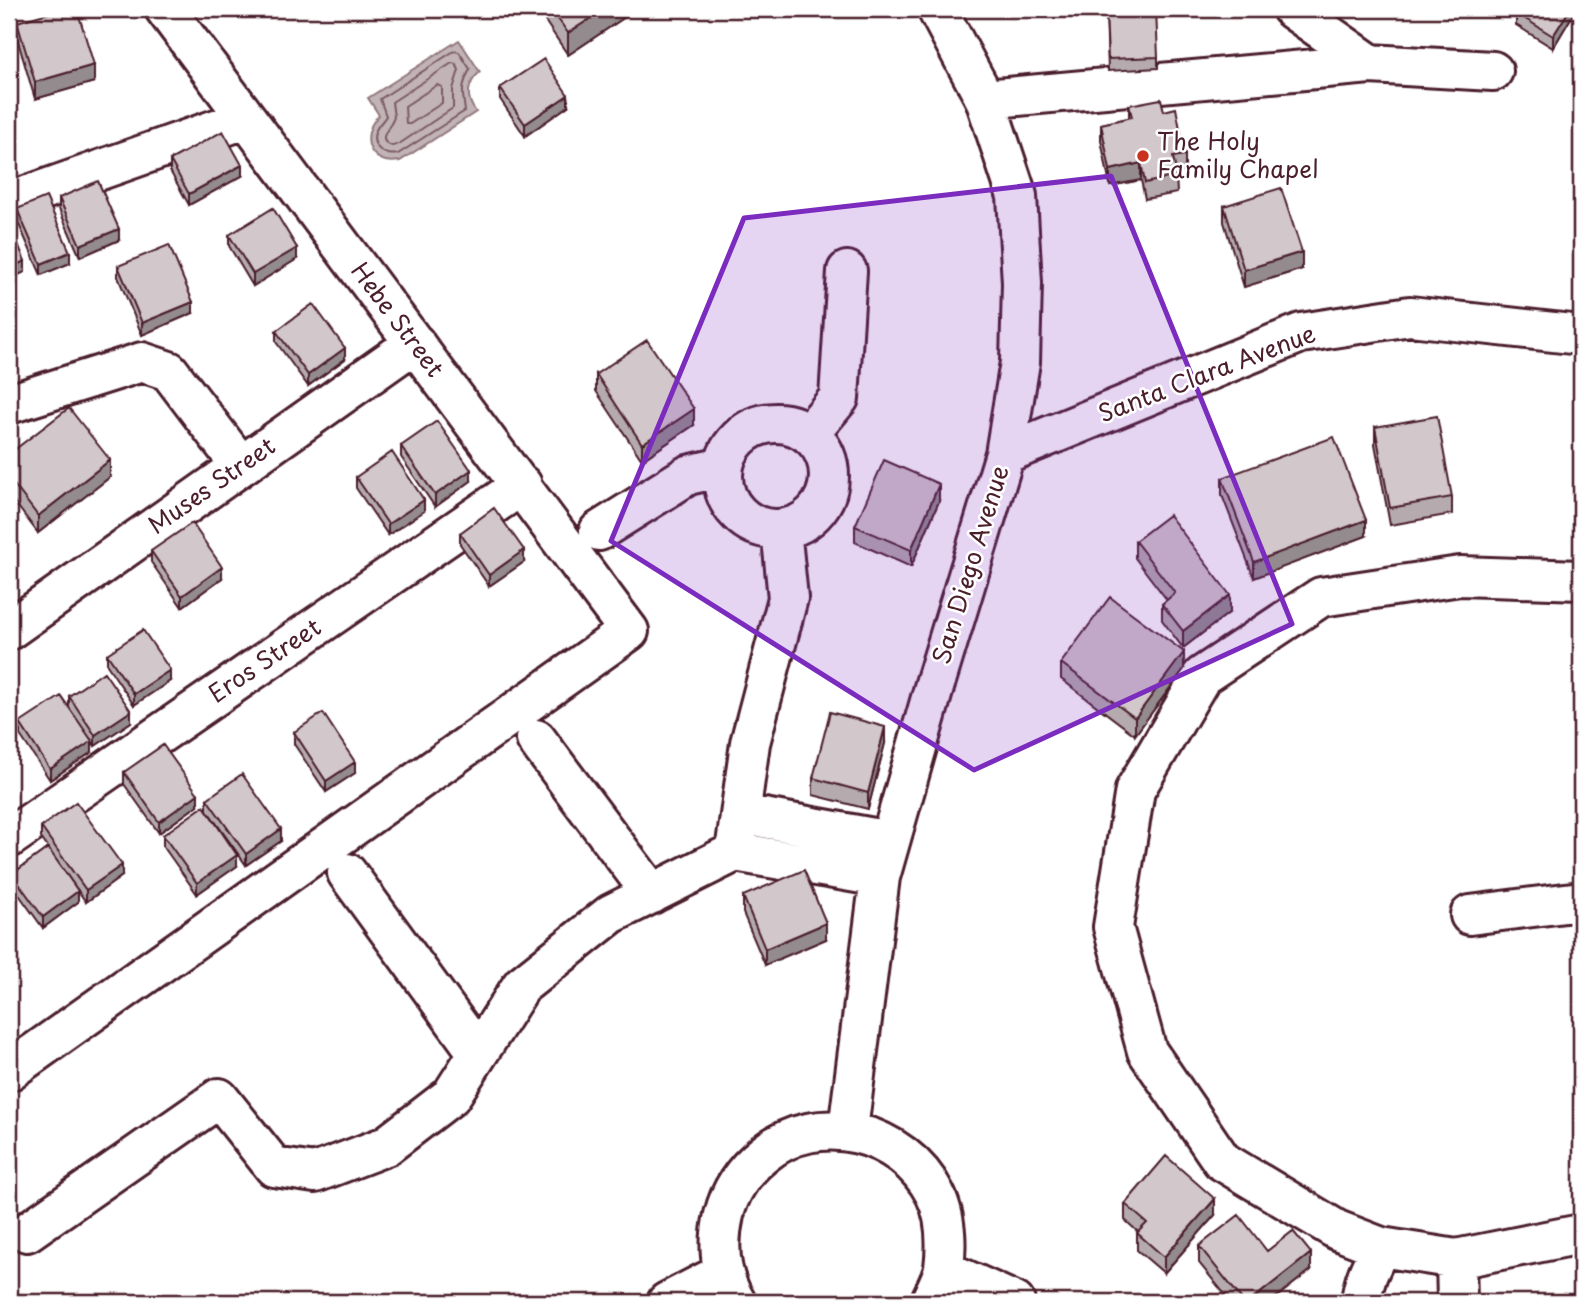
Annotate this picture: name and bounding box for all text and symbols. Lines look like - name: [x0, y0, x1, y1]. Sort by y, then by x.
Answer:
- place label: The Holy Family Chapel: [1157, 122, 1318, 186]
- marker: The Holy Family Chapel: [1135, 148, 1151, 164]
- street label: Hebe Street: [343, 254, 454, 384]
- street label: Santa Clara Avenue: [1092, 314, 1320, 430]
- street label: Muses Street: [140, 427, 282, 542]
- street label: San Diego Avenue: [922, 461, 1016, 668]
- street label: Eros Street: [200, 608, 328, 710]

